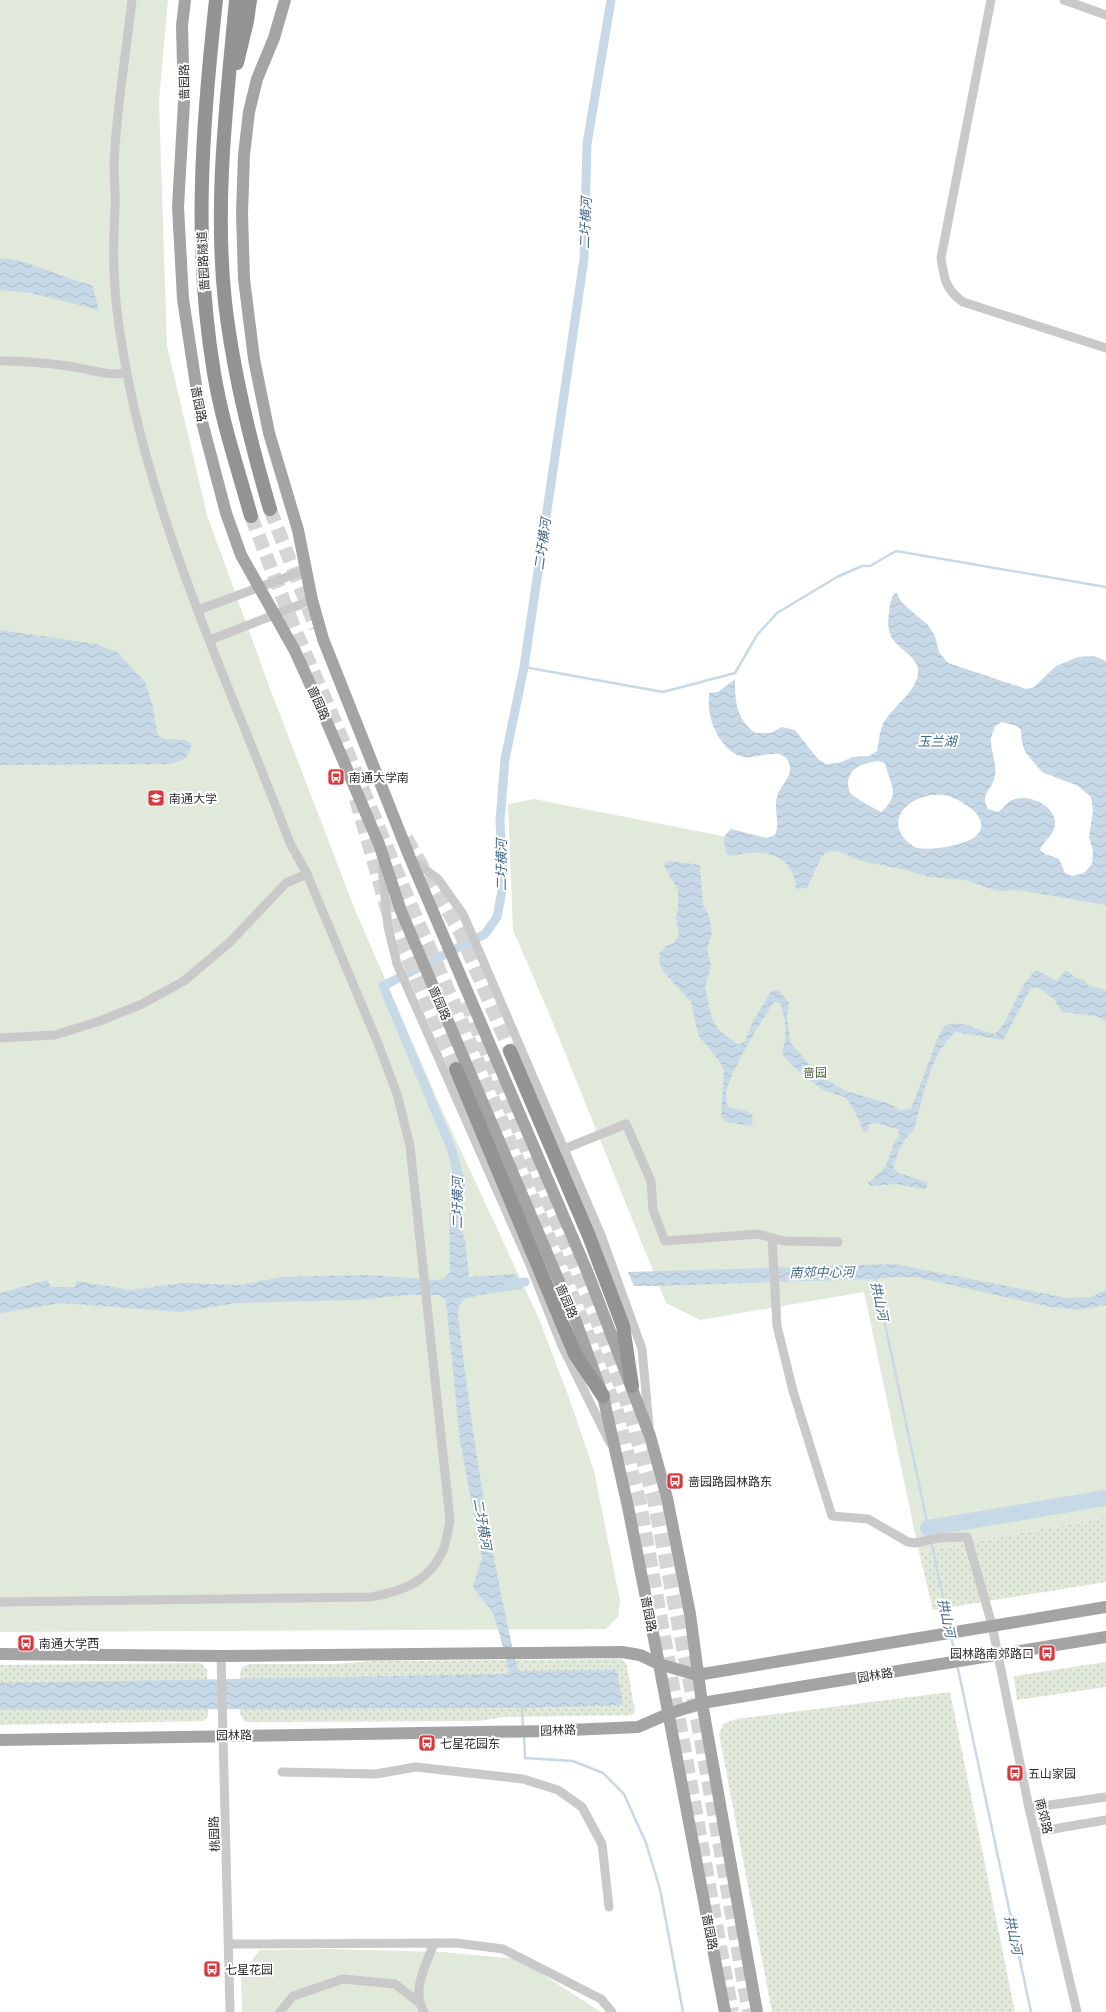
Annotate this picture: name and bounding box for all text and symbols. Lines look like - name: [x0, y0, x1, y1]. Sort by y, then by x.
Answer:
- street label: 啬园路: [176, 64, 192, 100]
- water label: 二圩横河: [576, 194, 594, 249]
- street label: 啬园路隧道: [194, 231, 212, 291]
- street label: 啬园路: [188, 385, 210, 423]
- water label: 二圩横河: [530, 514, 554, 571]
- street label: 啬园路: [305, 683, 333, 723]
- water label: 玉兰湖: [917, 733, 958, 749]
- bus stop icon: 南通大学南: [326, 767, 346, 787]
- place label: 南通大学南: [349, 770, 409, 785]
- school or university icon: 南通大学: [146, 788, 166, 808]
- place label: 南通大学: [169, 791, 217, 806]
- water label: 二圩横河: [493, 836, 509, 891]
- street label: 啬园路: [426, 983, 454, 1023]
- park label: 啬园: [803, 1065, 827, 1080]
- water label: 二圩横河: [449, 1174, 465, 1229]
- water label: 南郊中心河: [789, 1263, 858, 1281]
- water label: 拱山河: [868, 1280, 893, 1325]
- street label: 啬园路: [553, 1281, 581, 1321]
- bus stop icon: 啬园路园林路东: [665, 1471, 685, 1491]
- place label: 啬园路园林路东: [688, 1474, 772, 1489]
- water label: 二圩横河: [471, 1497, 496, 1554]
- street label: 啬园路: [638, 1595, 660, 1633]
- water label: 拱山河: [935, 1597, 960, 1642]
- bus stop icon: 南通大学西: [16, 1633, 36, 1653]
- place label: 南通大学西: [39, 1636, 99, 1651]
- bus stop icon: 园林路南郊路口: [1037, 1643, 1057, 1663]
- place label: 园林路南郊路口: [950, 1646, 1034, 1661]
- street label: 园林路: [856, 1665, 894, 1685]
- street label: 园林路: [540, 1722, 576, 1738]
- street label: 园林路: [216, 1727, 252, 1743]
- bus stop icon: 七星花园东: [417, 1733, 437, 1753]
- place label: 七星花园东: [440, 1736, 500, 1751]
- bus stop icon: 五山家园: [1005, 1763, 1025, 1783]
- place label: 五山家园: [1028, 1766, 1076, 1781]
- street label: 南郊路: [1032, 1797, 1056, 1835]
- street label: 桃园路: [206, 1816, 222, 1852]
- street label: 啬园路: [699, 1913, 721, 1951]
- water label: 拱山河: [1002, 1914, 1027, 1959]
- bus stop icon: 七星花园: [202, 1959, 222, 1979]
- place label: 七星花园: [225, 1962, 273, 1977]

